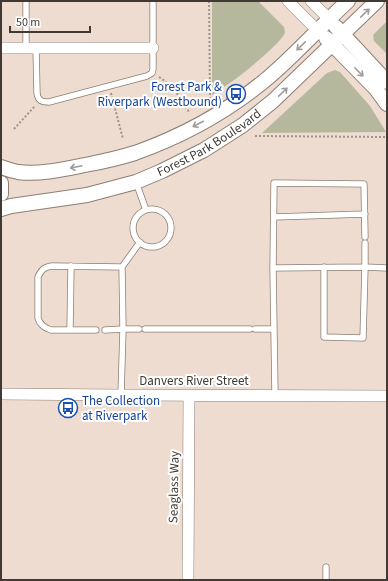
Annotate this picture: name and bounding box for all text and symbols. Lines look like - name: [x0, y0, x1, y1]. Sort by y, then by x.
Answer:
- scale bar: [10, 8, 90, 34]
- one-way arrow: [360, 8, 370, 18]
- text: 50 m: [16, 14, 40, 31]
- one-way arrow: [296, 41, 306, 51]
- one-way arrow: [354, 67, 364, 77]
- place label: Forest Park & Riverpark (Westbound): [98, 78, 222, 111]
- bus stop icon: Forest Park & Riverpark (Westbound): [225, 83, 247, 105]
- one-way arrow: [278, 87, 288, 97]
- street label: Forest Park Boulevard: [154, 105, 265, 181]
- one-way arrow: [192, 121, 204, 129]
- one-way arrow: [70, 163, 83, 171]
- street label: Danvers River Street: [139, 372, 249, 390]
- place label: The Collection at Riverpark: [82, 392, 160, 425]
- bus stop icon: The Collection at Riverpark: [57, 397, 79, 419]
- street label: Seaglass Way: [164, 451, 184, 523]

